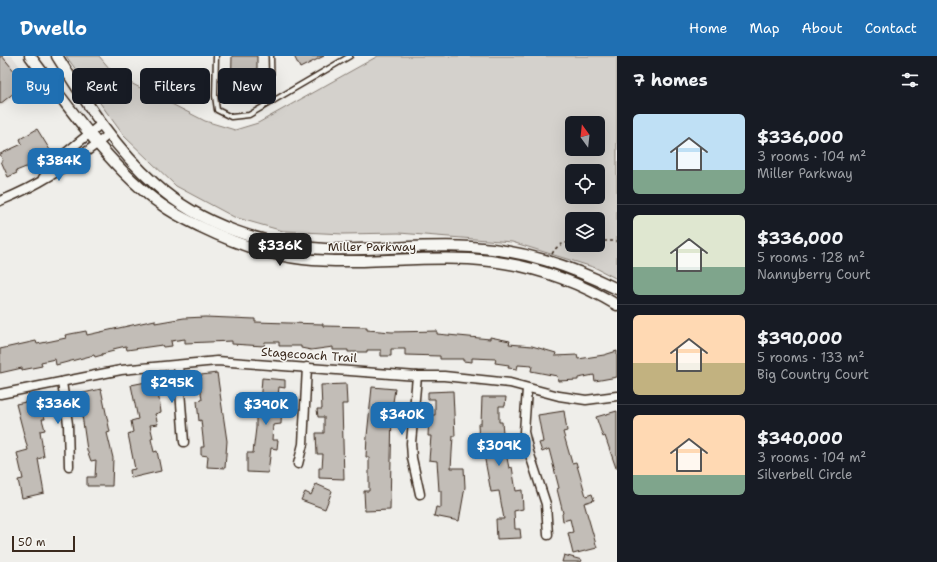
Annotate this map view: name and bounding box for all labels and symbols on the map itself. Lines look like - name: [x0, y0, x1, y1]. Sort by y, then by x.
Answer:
- north arrow: [565, 116, 605, 156]
- pin: $384K: [31, 148, 87, 182]
- pin: $336K: [252, 233, 308, 267]
- street label: Miller Parkway: [328, 239, 416, 255]
- street label: Stagecoach Trail: [260, 344, 358, 366]
- pin: $295K: [144, 370, 200, 404]
- pin: $336K: [30, 391, 86, 425]
- pin: $390K: [238, 392, 294, 426]
- pin: $340K: [374, 402, 430, 436]
- pin: $309K: [471, 433, 527, 467]
- scale bar: [12, 534, 75, 553]

